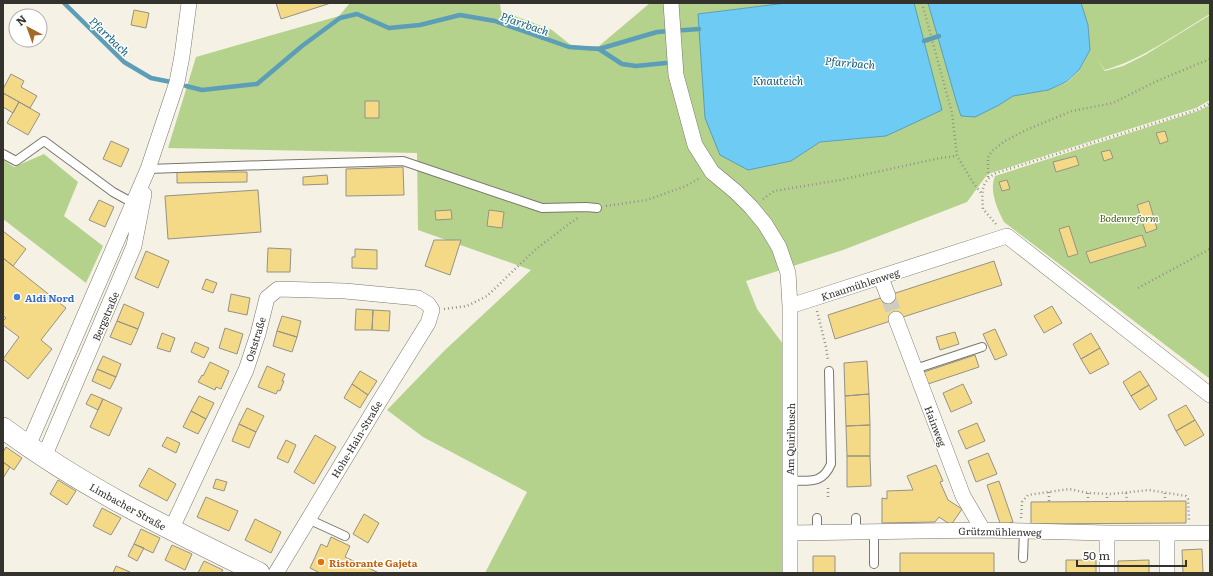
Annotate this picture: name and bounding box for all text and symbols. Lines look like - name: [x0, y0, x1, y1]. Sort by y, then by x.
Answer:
- water label: Pfarrbach: [499, 7, 552, 39]
- north arrow: [8, 8, 48, 48]
- text: N: [12, 11, 30, 29]
- water label: Pfarrbach: [86, 13, 134, 60]
- water label: Pfarrbach: [824, 52, 876, 72]
- water label: Knauteich: [753, 72, 804, 88]
- park label: Bodenreform: [1099, 210, 1159, 225]
- street label: Knaumühlenweg: [819, 264, 902, 304]
- street label: Bergstraße: [88, 289, 122, 343]
- place label: Aldi Nord: [25, 290, 75, 305]
- marker: Aldi Nord: [12, 292, 22, 302]
- street label: Oststraße: [241, 315, 269, 363]
- street label: Hohe-Hain-Straße: [327, 397, 385, 481]
- street label: Am Quirlbusch: [782, 402, 798, 475]
- street label: Hainweg: [921, 403, 951, 449]
- street label: Limbacher Straße: [87, 479, 169, 533]
- street label: Grützmühlenweg: [958, 523, 1042, 539]
- scale bar: [1077, 542, 1186, 568]
- text: 50 m: [1083, 546, 1110, 564]
- place label: Ristorante Gajeta: [329, 555, 418, 570]
- marker: Ristorante Gajeta: [316, 557, 326, 567]

